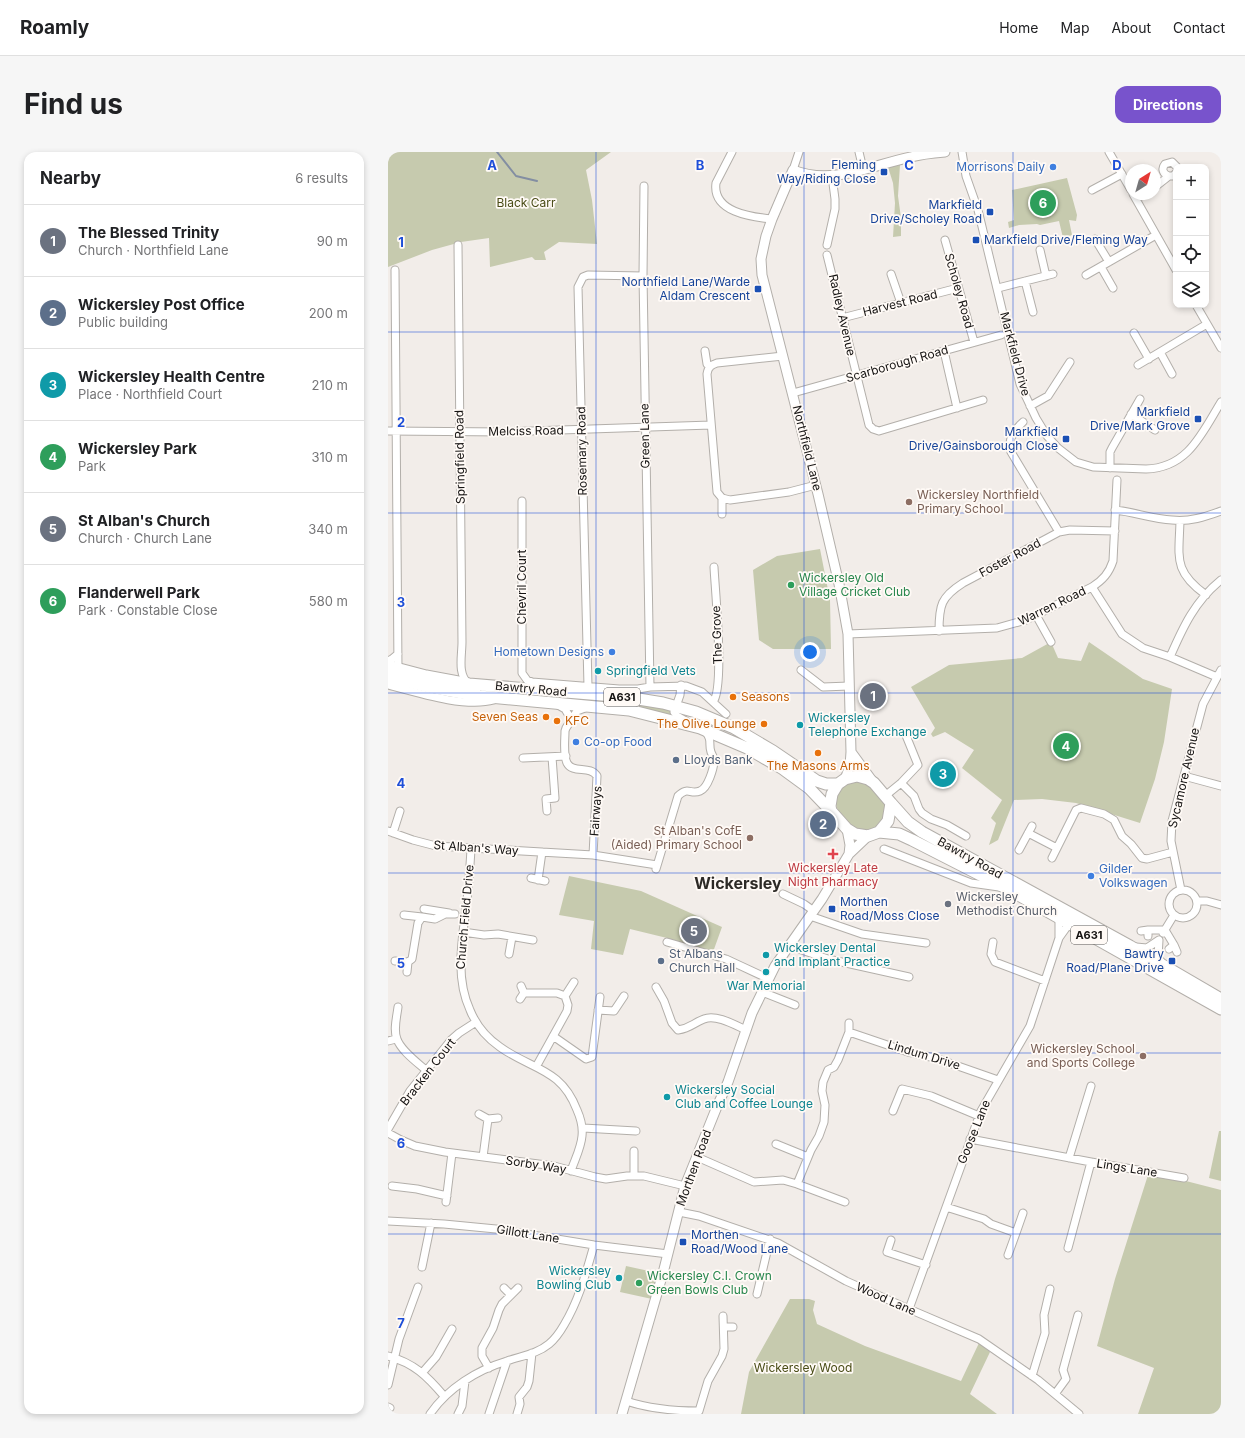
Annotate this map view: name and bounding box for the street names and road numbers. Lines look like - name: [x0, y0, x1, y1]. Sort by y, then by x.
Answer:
- street label: Scholey Road: [942, 252, 977, 330]
- street label: Radley Avenue: [826, 272, 859, 357]
- street label: Harvest Road: [861, 286, 939, 319]
- street label: Markfield Drive: [997, 310, 1034, 398]
- street label: Scarborough Road: [844, 342, 950, 385]
- street label: Green Lane: [636, 403, 653, 469]
- street label: Northfield Lane: [790, 404, 825, 492]
- street label: Rosemary Road: [573, 406, 590, 496]
- street label: Springfield Road: [451, 410, 468, 504]
- street label: Melciss Road: [488, 422, 564, 439]
- street label: Foster Road: [976, 535, 1043, 580]
- street label: Chevril Court: [514, 549, 529, 624]
- street label: Warren Road: [1016, 583, 1088, 628]
- street label: The Grove: [708, 605, 725, 665]
- street label: Bawtry Road: [494, 678, 568, 699]
- road number: A631: [604, 688, 640, 706]
- street label: Sycamore Avenue: [1165, 726, 1202, 829]
- street label: Fairways: [586, 785, 605, 837]
- street label: Bawtry Road: [935, 834, 1005, 882]
- street label: St Alban's Way: [433, 837, 519, 858]
- street label: Church Field Drive: [452, 864, 477, 970]
- road number: A631: [1071, 926, 1107, 944]
- street label: Bracken Court: [397, 1035, 459, 1108]
- street label: Lindum Drive: [886, 1036, 962, 1073]
- street label: Goose Lane: [954, 1098, 993, 1166]
- street label: Morthen Road: [673, 1128, 714, 1208]
- street label: Sorby Way: [505, 1152, 568, 1177]
- street label: Lings Lane: [1096, 1155, 1159, 1180]
- street label: Gillott Lane: [496, 1221, 561, 1246]
- street label: Wood Lane: [854, 1279, 918, 1318]

